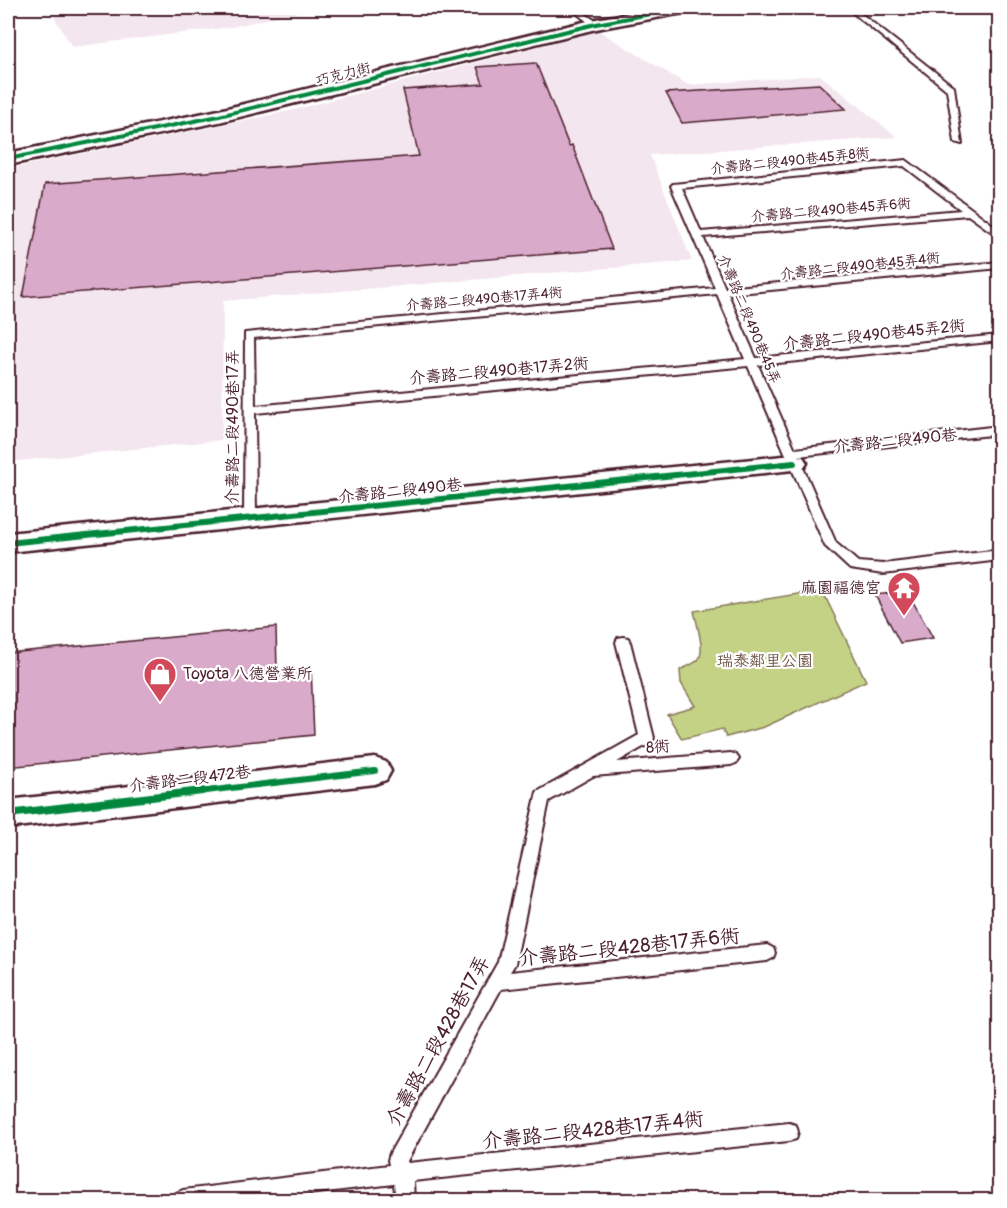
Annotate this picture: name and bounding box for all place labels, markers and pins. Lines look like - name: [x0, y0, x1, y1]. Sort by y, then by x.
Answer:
- temple icon: 麻園福德宮: [886, 570, 922, 617]
- place label: 麻園福德宮: [801, 578, 881, 598]
- shop icon: Toyota 八德營業所: [142, 656, 178, 703]
- place label: Toyota 八德營業所: [183, 664, 313, 684]

